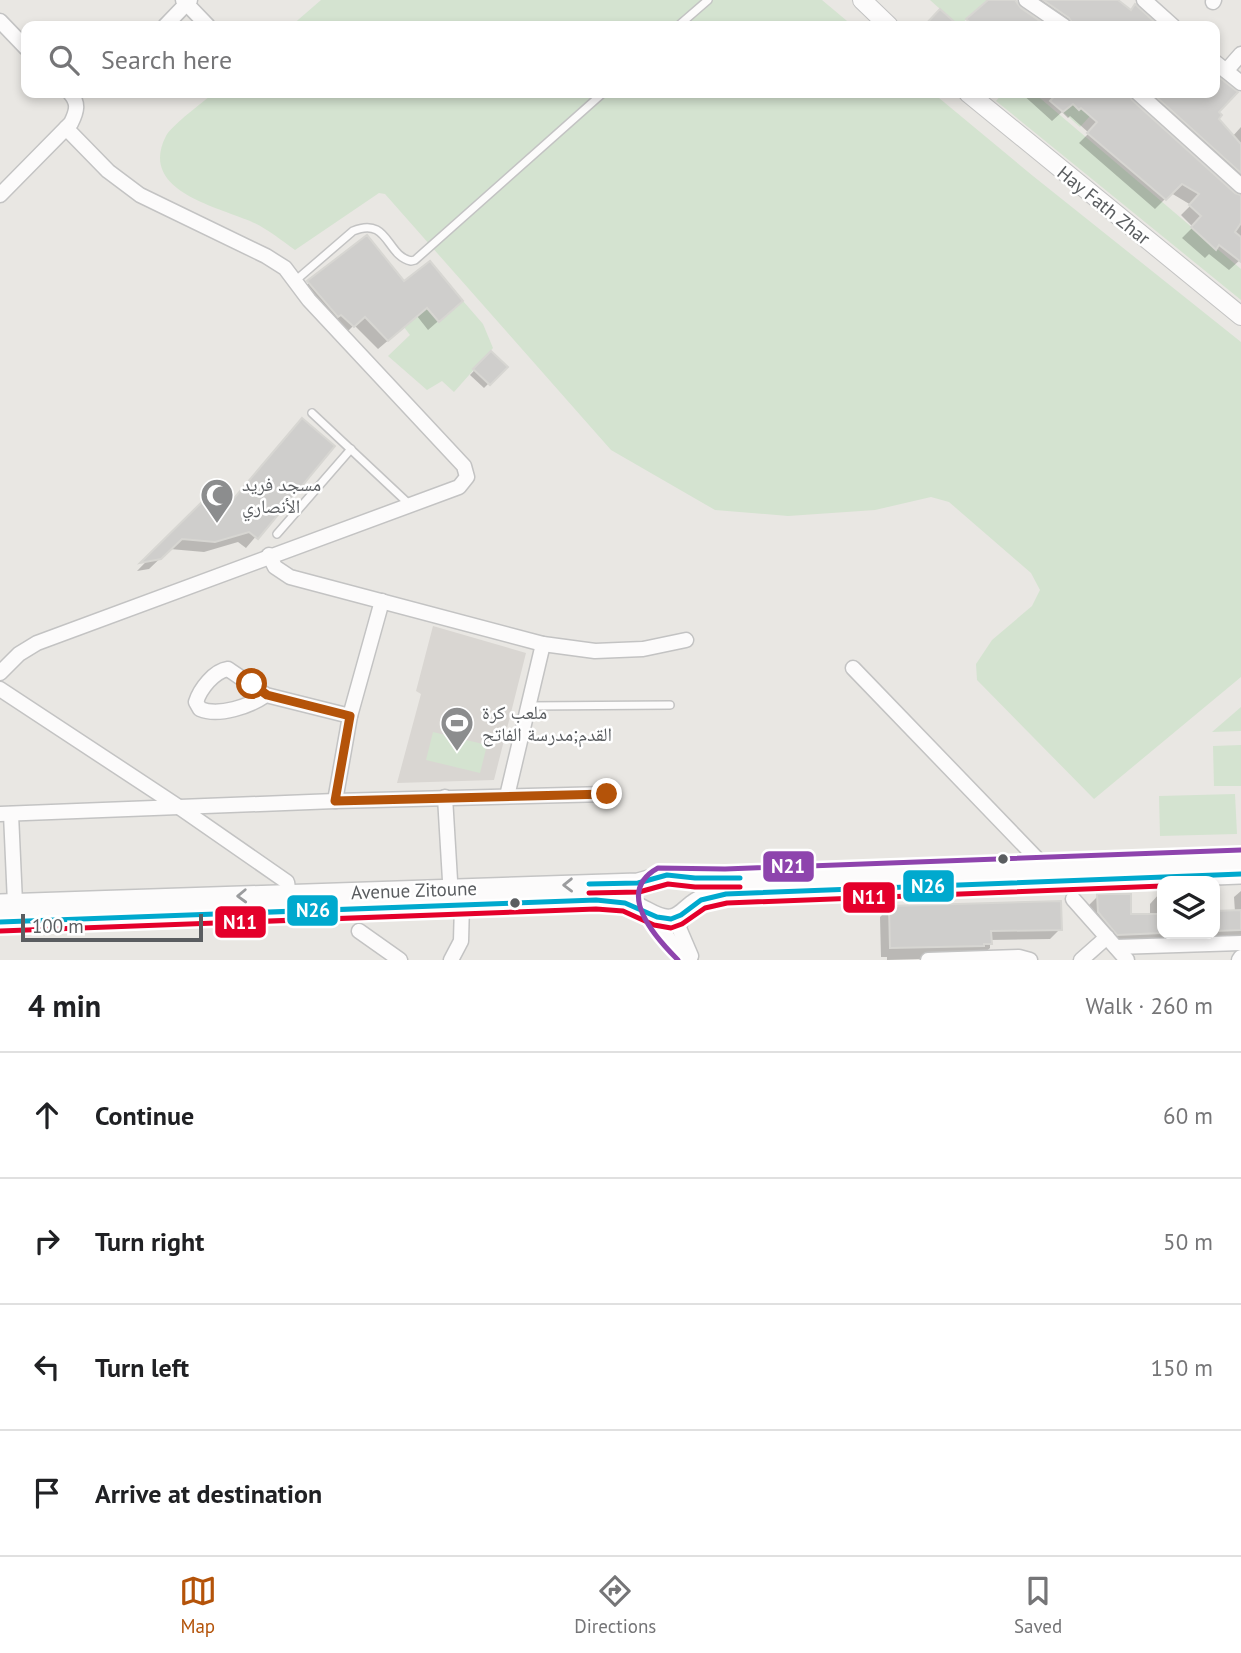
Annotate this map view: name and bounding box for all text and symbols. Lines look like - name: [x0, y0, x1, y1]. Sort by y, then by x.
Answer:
- search box: [21, 21, 1220, 98]
- icon: search: [45, 41, 83, 79]
- text: Search here: [101, 43, 232, 76]
- street label: Hay Fath Zhar: [1053, 160, 1156, 250]
- place label: مسجد فريد الأنصاري: [242, 472, 321, 522]
- mosque icon: مسجد فريد الأنصاري: [198, 476, 236, 525]
- route start: [236, 668, 267, 699]
- place label: ملعب كرة القدم;مدرسة الفاتح: [482, 700, 612, 748]
- sports icon: ملعب كرة القدم;مدرسة الفاتح: [438, 704, 476, 753]
- route end: [591, 778, 622, 809]
- line badge: N21: [762, 850, 815, 883]
- unlabelled marker: [996, 852, 1010, 866]
- text: N21: [771, 854, 805, 878]
- line badge: N26: [902, 869, 955, 903]
- text: N26: [911, 874, 945, 898]
- street label: Avenue Zitoune: [351, 876, 477, 904]
- map controls: [1157, 876, 1220, 939]
- button: layers: [1157, 876, 1220, 939]
- one-way arrow: [562, 877, 573, 892]
- line badge: N11: [842, 881, 896, 914]
- text: N11: [852, 885, 886, 909]
- one-way arrow: [237, 889, 248, 904]
- line badge: N26: [286, 894, 339, 927]
- unlabelled marker: [508, 896, 522, 910]
- text: N26: [296, 898, 330, 922]
- line badge: N11: [214, 905, 267, 939]
- text: N11: [223, 910, 257, 934]
- scale bar: [21, 911, 203, 943]
- text: 100 m: [32, 914, 84, 938]
- text: 4 min: [28, 986, 101, 1025]
- text: Walk · 260 m: [1086, 991, 1213, 1020]
- icon: ahead: [28, 1096, 66, 1134]
- text: Continue: [95, 1099, 194, 1132]
- text: 60 m: [1163, 1101, 1213, 1130]
- icon: right: [28, 1222, 66, 1260]
- text: Turn right: [95, 1225, 204, 1258]
- text: 50 m: [1163, 1227, 1213, 1256]
- icon: left: [28, 1348, 66, 1386]
- text: Turn left: [95, 1351, 189, 1384]
- text: 150 m: [1151, 1353, 1213, 1382]
- icon: arrive: [28, 1474, 66, 1512]
- text: Arrive at destination: [95, 1477, 322, 1510]
- tab: Map: [179, 1572, 217, 1638]
- tab: Directions: [574, 1572, 656, 1638]
- tab: Saved: [1014, 1572, 1062, 1638]

